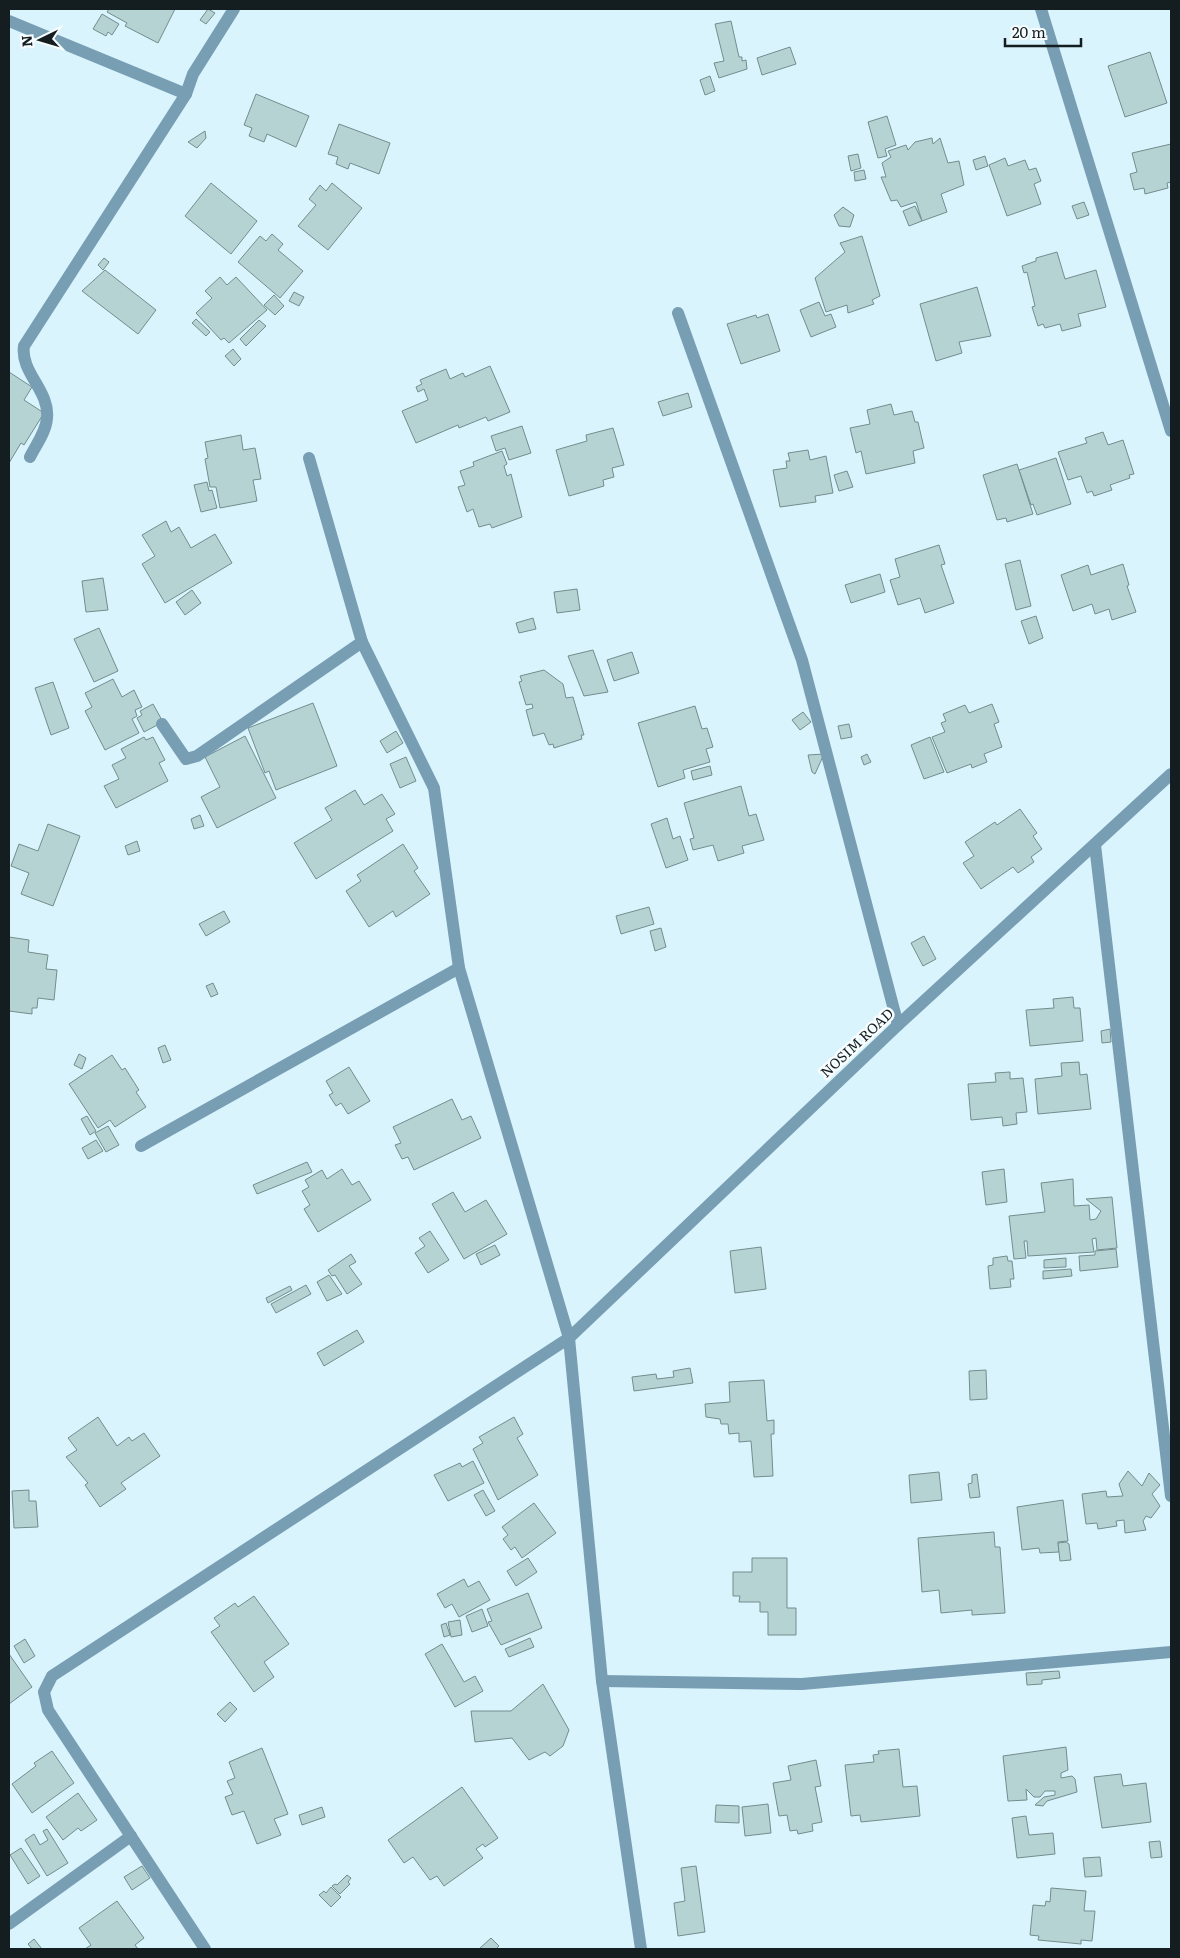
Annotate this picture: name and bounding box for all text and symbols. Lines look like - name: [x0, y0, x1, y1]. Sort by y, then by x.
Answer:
- north arrow: [15, 15, 65, 65]
- scale bar: [1005, 15, 1081, 47]
- text: 20 m: [1012, 20, 1046, 43]
- text: N: [16, 34, 37, 48]
- street label: NOSIM ROAD: [815, 1003, 898, 1082]

